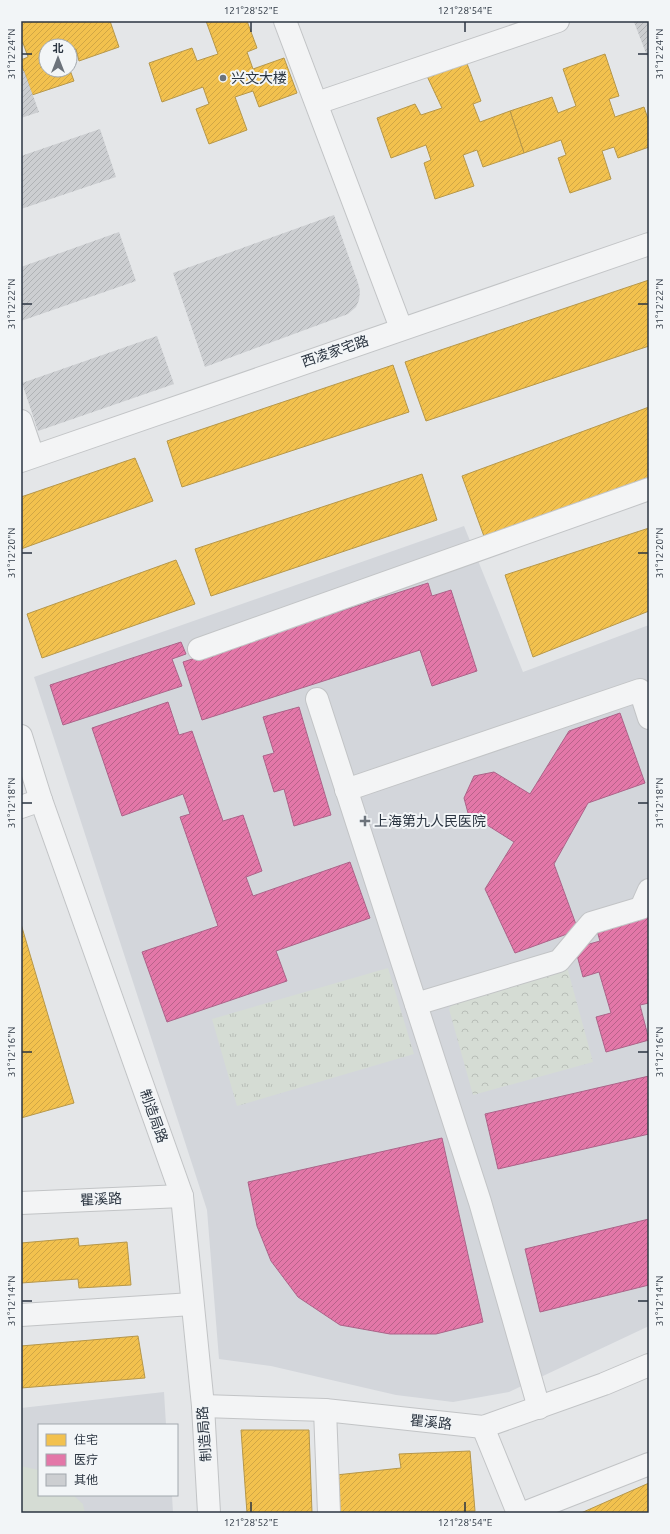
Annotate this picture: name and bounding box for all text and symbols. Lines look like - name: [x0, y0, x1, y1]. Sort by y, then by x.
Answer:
- text: 121°28'52"E: [224, 5, 279, 16]
- text: 121°28'54"E: [438, 5, 493, 16]
- text: 31°12'24"N: [6, 29, 17, 79]
- text: 31°12'24"N: [654, 29, 665, 79]
- north arrow: [38, 38, 78, 78]
- text: 北: [53, 42, 64, 54]
- place label: 兴文大楼: [231, 70, 287, 86]
- marker: 兴文大楼: [218, 73, 228, 83]
- text: 31°12'22"N: [6, 279, 17, 329]
- text: 31°12'22"N: [654, 279, 665, 329]
- street label: 西凌家宅路: [299, 332, 371, 370]
- text: 31°12'20"N: [6, 528, 17, 578]
- text: 31°12'20"N: [654, 528, 665, 578]
- text: 31°12'18"N: [6, 778, 17, 828]
- text: 31°12'18"N: [654, 778, 665, 828]
- place label: 上海第九人民医院: [374, 813, 486, 829]
- marker: 上海第九人民医院: [359, 815, 371, 827]
- text: 31°12'16"N: [6, 1027, 17, 1077]
- text: 31°12'16"N: [654, 1027, 665, 1077]
- street label: 制造局路: [137, 1087, 171, 1145]
- street label: 瞿溪路: [80, 1190, 122, 1208]
- text: 31°12'14"N: [6, 1276, 17, 1326]
- text: 31°12'14"N: [654, 1276, 665, 1326]
- street label: 制造局路: [194, 1406, 214, 1462]
- street label: 瞿溪路: [409, 1412, 453, 1432]
- legend: [38, 1424, 178, 1496]
- text: 住宅: [74, 1433, 98, 1446]
- text: 医疗: [74, 1453, 98, 1466]
- text: 其他: [74, 1473, 98, 1486]
- text: 121°28'52"E: [224, 1517, 279, 1528]
- text: 121°28'54"E: [438, 1517, 493, 1528]

